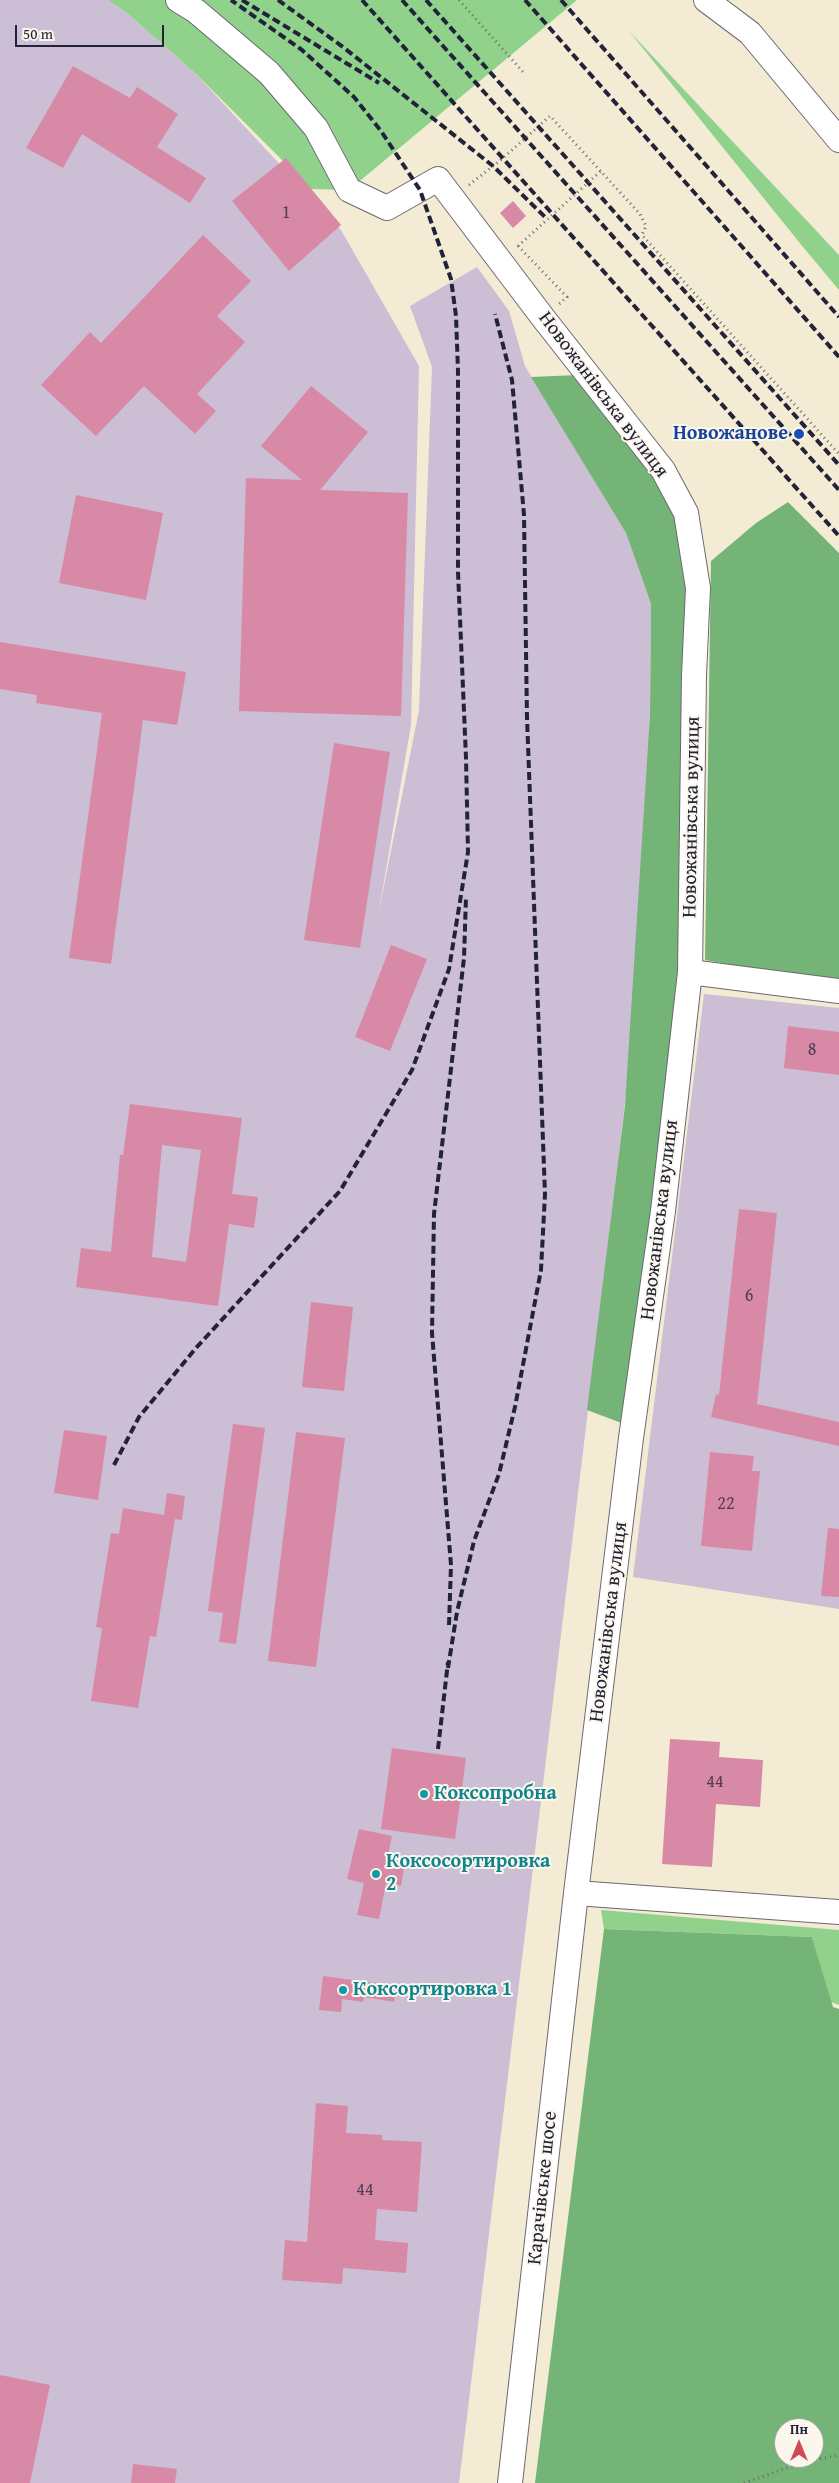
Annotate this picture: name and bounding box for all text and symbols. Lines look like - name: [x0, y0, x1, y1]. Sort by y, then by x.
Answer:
- scale bar: [18, 15, 166, 47]
- text: 50 m: [23, 23, 53, 44]
- house number: 1: [282, 202, 290, 224]
- street label: Новожанівська вулиця: [533, 307, 673, 483]
- place label: Новожанове: [673, 422, 788, 446]
- marker: Новожанове: [792, 427, 806, 441]
- street label: Новожанівська вулиця: [678, 716, 706, 918]
- house number: 8: [808, 1039, 816, 1061]
- street label: Новожанівська вулиця: [636, 1118, 684, 1322]
- house number: 6: [745, 1285, 753, 1307]
- house number: 22: [717, 1493, 735, 1515]
- street label: Новожанівська вулиця: [585, 1520, 633, 1724]
- house number: 44: [706, 1771, 724, 1793]
- place label: Коксопробна: [434, 1782, 557, 1806]
- marker: Коксопробна: [418, 1788, 430, 1800]
- place label: Коксосортировка 2: [386, 1850, 550, 1897]
- marker: Коксосортировка 2: [370, 1868, 382, 1880]
- place label: Коксортировка 1: [353, 1978, 512, 2002]
- marker: Коксортировка 1: [337, 1984, 349, 1996]
- street label: Карачівське шосе: [523, 2110, 563, 2266]
- house number: 44: [356, 2179, 374, 2201]
- north arrow: [774, 2418, 824, 2468]
- text: Пн: [790, 2419, 808, 2439]

